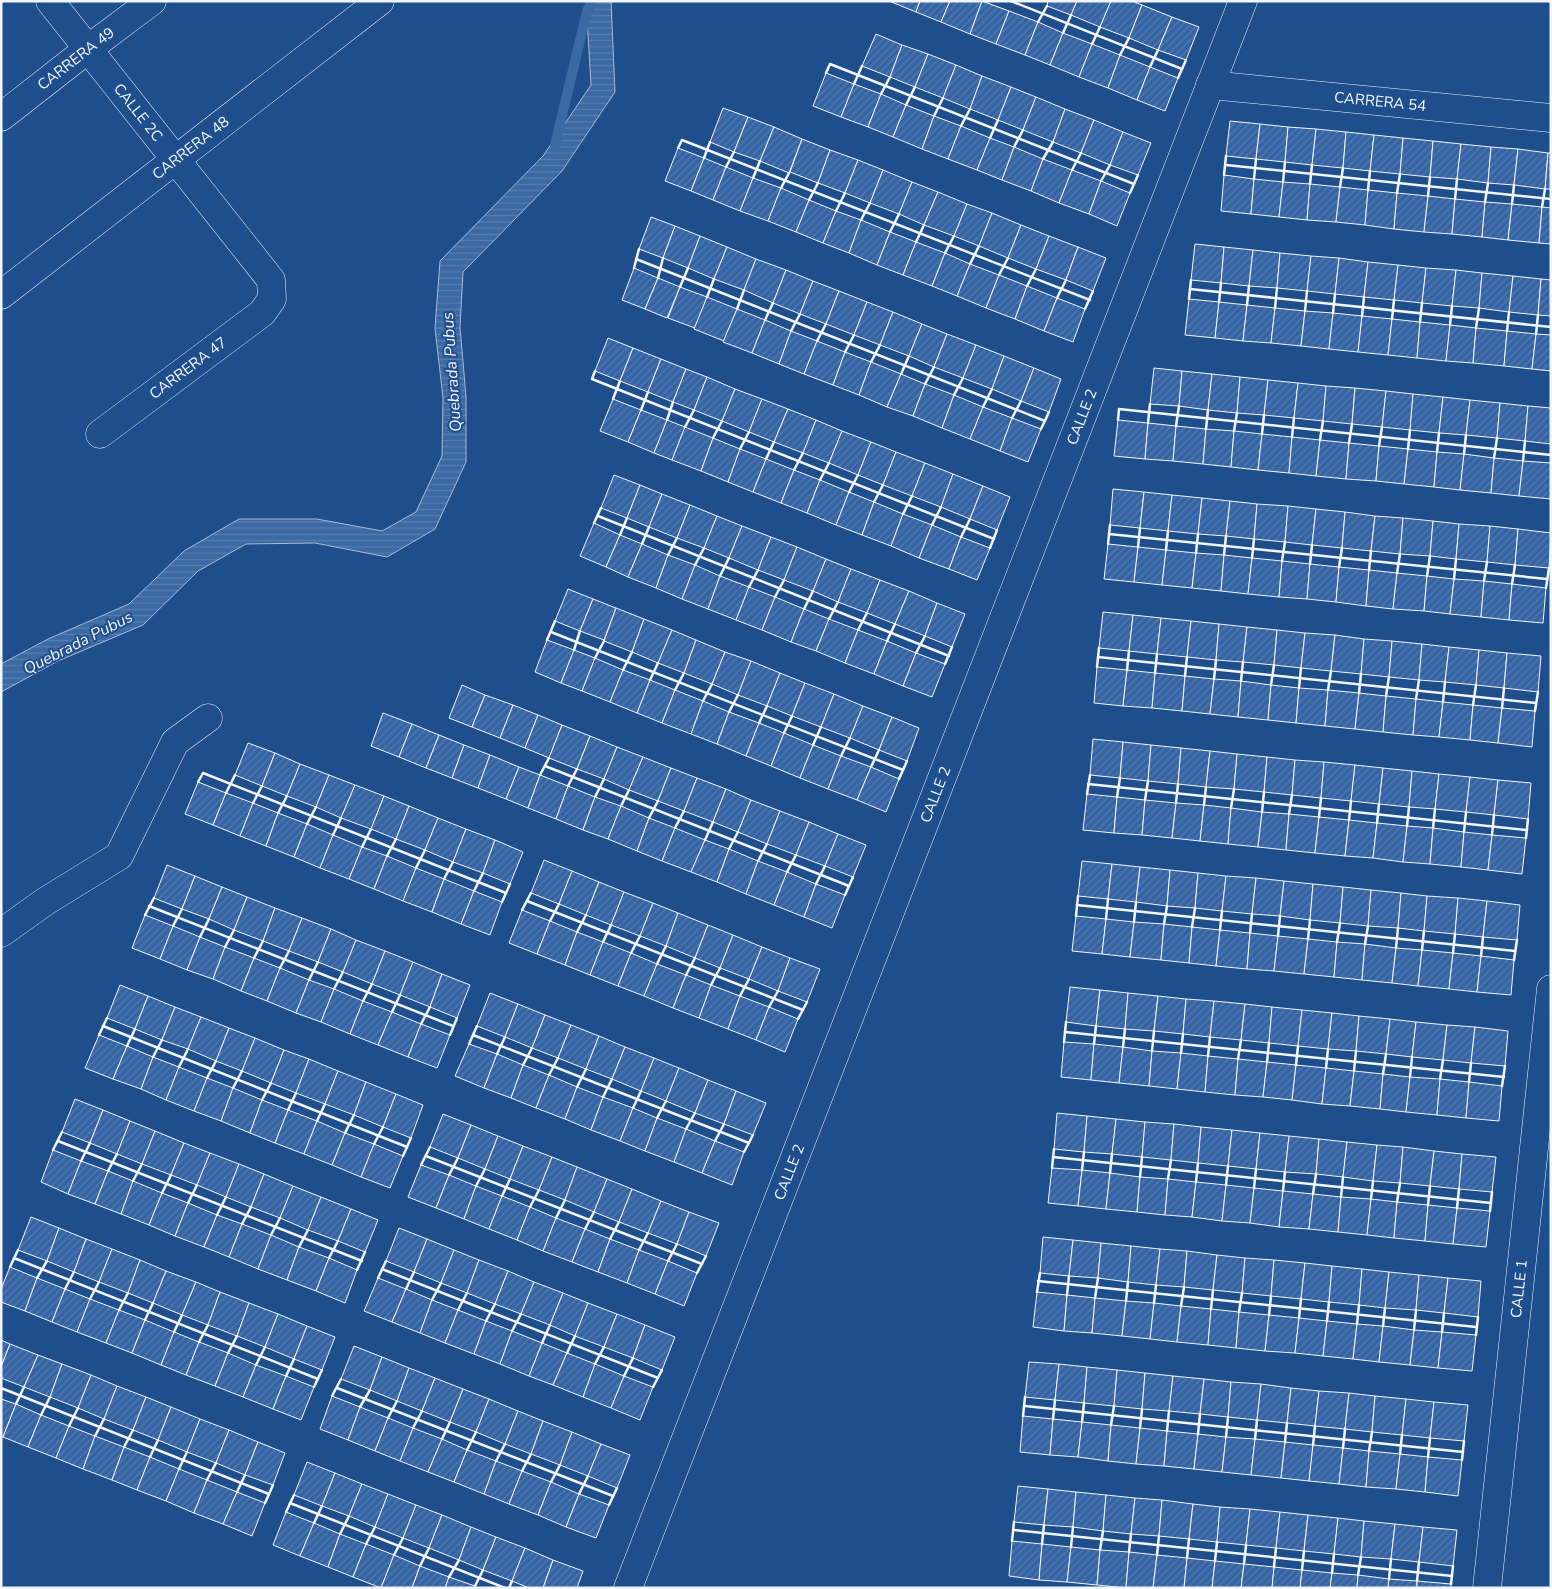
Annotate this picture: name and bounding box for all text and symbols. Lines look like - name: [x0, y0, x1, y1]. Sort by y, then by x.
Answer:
- street label: CARRERA 49: [33, 23, 119, 95]
- street label: CALLE 2C: [109, 79, 167, 145]
- street label: CARRERA 54: [1333, 87, 1427, 116]
- street label: CARRERA 48: [148, 112, 233, 184]
- water label: Quebrada Pubus: [437, 311, 467, 433]
- street label: CARRERA 47: [145, 332, 231, 404]
- street label: CALLE 2: [1062, 386, 1102, 448]
- water label: Quebrada Pubus: [19, 606, 137, 680]
- street label: CALLE 2: [916, 764, 955, 825]
- street label: CALLE 2: [769, 1141, 809, 1203]
- street label: CALLE 1: [1506, 1258, 1532, 1319]

